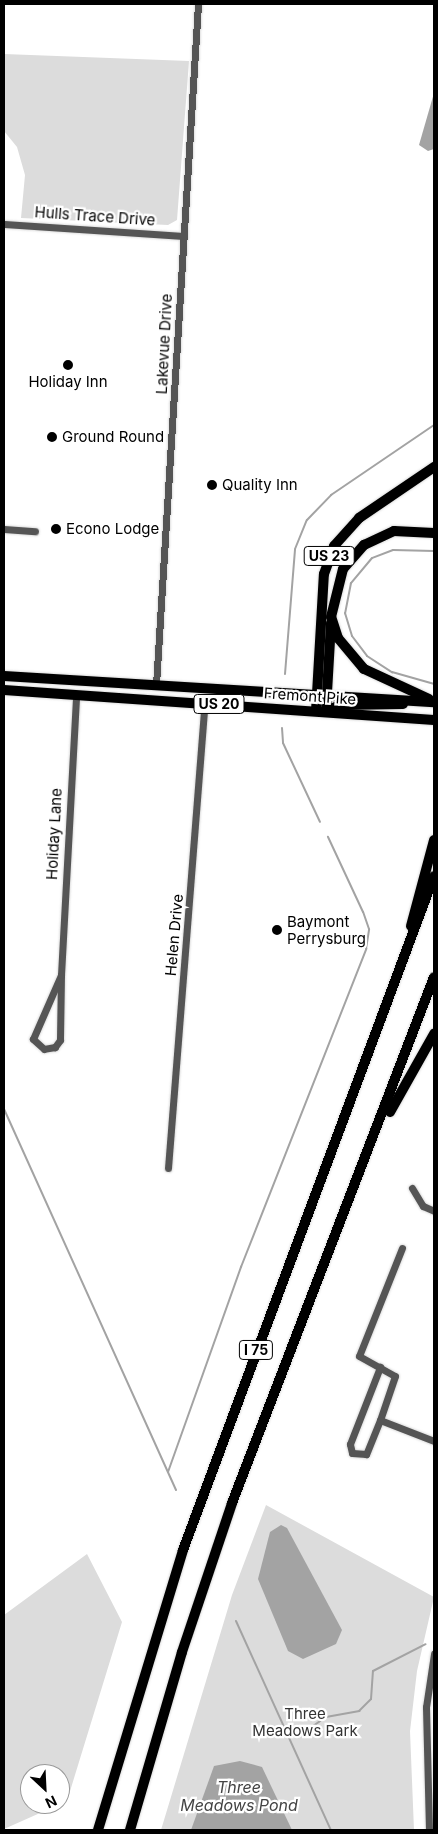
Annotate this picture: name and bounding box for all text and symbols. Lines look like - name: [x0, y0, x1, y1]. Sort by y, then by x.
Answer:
- street label: Hulls Trace Drive: [34, 203, 156, 229]
- street label: Lakevue Drive: [152, 293, 176, 395]
- marker: Holiday Inn: [62, 359, 74, 371]
- place label: Holiday Inn: [28, 373, 108, 391]
- place label: Ground Round: [62, 428, 164, 446]
- marker: Ground Round: [46, 431, 58, 443]
- place label: Quality Inn: [222, 476, 298, 494]
- marker: Quality Inn: [206, 479, 218, 491]
- place label: Econo Lodge: [66, 520, 159, 538]
- marker: Econo Lodge: [50, 523, 62, 535]
- road number: US 23: [303, 544, 355, 568]
- street label: Fremont Pike: [263, 684, 357, 708]
- road number: US 20: [193, 692, 245, 716]
- street label: Holiday Lane: [43, 788, 65, 880]
- street label: Helen Drive: [161, 893, 187, 977]
- place label: Baymont Perrysburg: [287, 912, 366, 947]
- marker: Baymont Perrysburg: [271, 924, 283, 936]
- road number: I 75: [238, 1338, 274, 1362]
- park label: Three Meadows Park: [252, 1704, 358, 1739]
- north arrow: [20, 1764, 70, 1814]
- water label: Three Meadows Pond: [180, 1777, 298, 1815]
- text: N: [43, 1792, 60, 1812]

